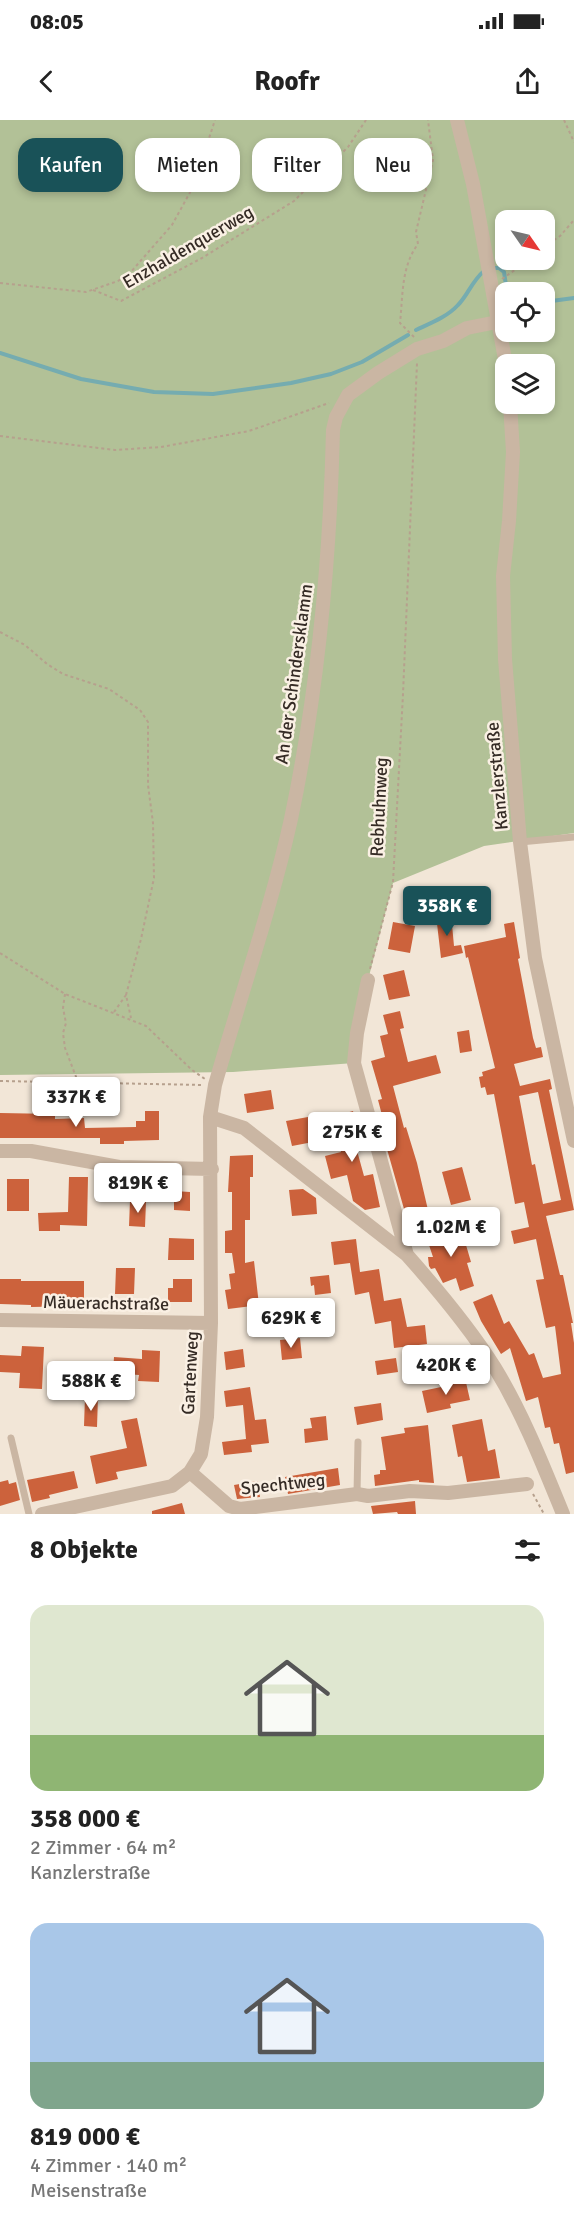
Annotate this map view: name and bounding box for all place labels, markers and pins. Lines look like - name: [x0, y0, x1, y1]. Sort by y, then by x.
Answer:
- pin: 358K €: [398, 886, 496, 937]
- pin: 337K €: [27, 1077, 125, 1128]
- pin: 275K €: [303, 1112, 401, 1163]
- pin: 819K €: [89, 1163, 187, 1214]
- pin: 1.02M €: [396, 1207, 506, 1258]
- pin: 629K €: [242, 1298, 340, 1349]
- pin: 420K €: [397, 1345, 495, 1396]
- pin: 588K €: [42, 1361, 140, 1412]

